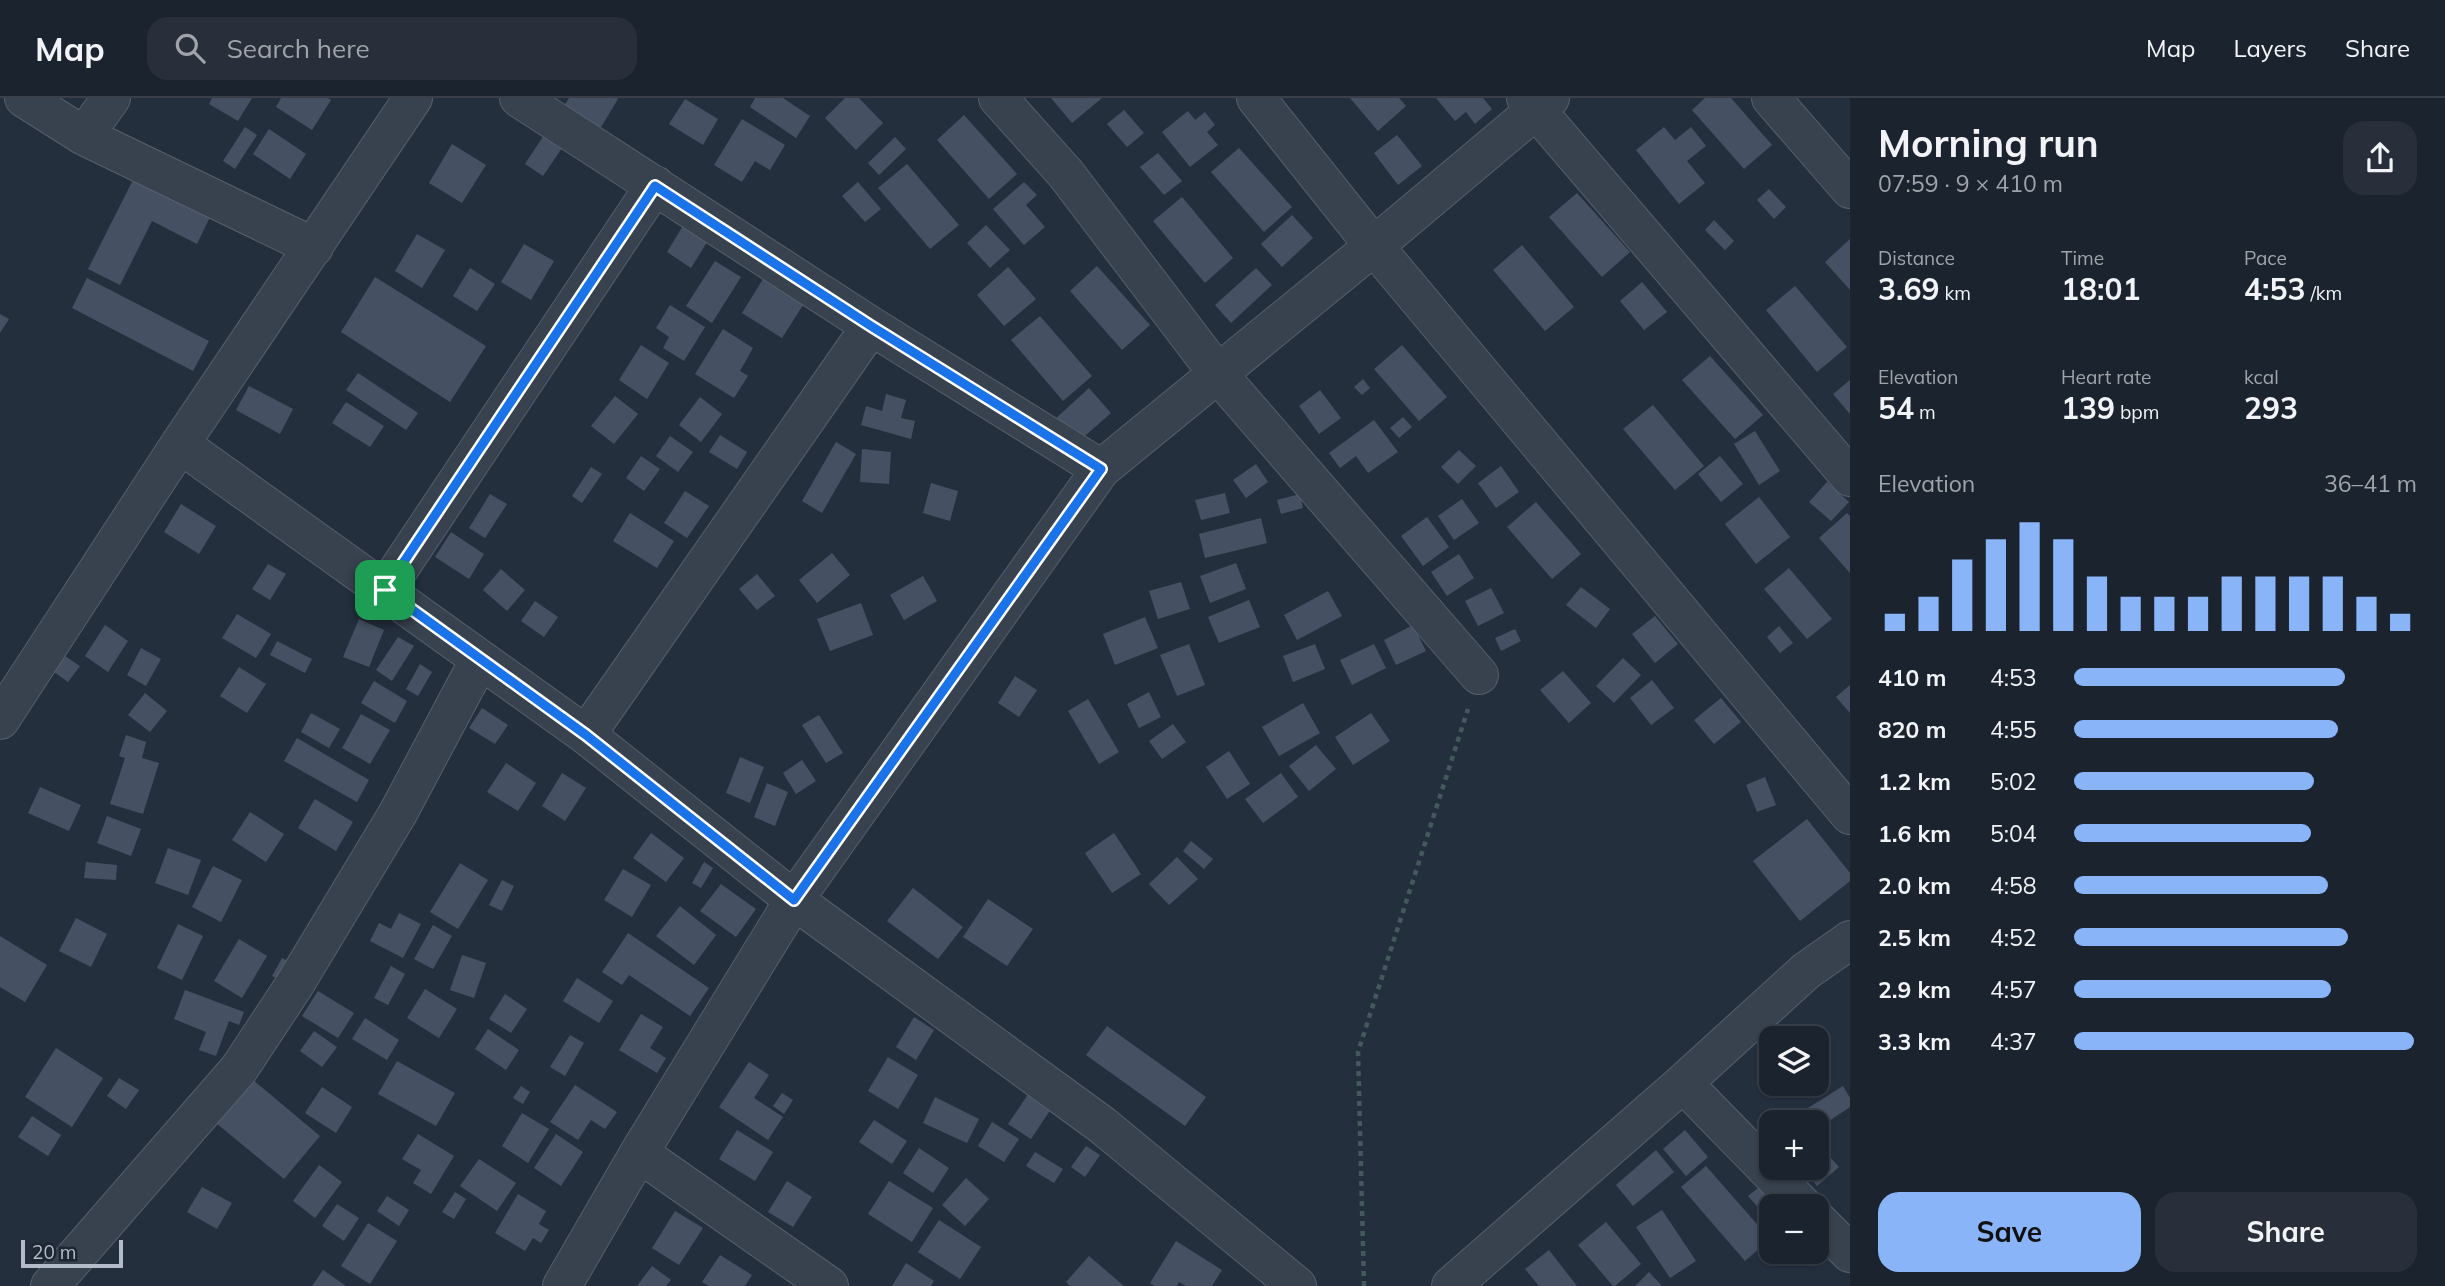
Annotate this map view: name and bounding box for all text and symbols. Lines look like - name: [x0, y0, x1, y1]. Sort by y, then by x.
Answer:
- search box: [147, 17, 637, 80]
- text: Map: [35, 28, 105, 69]
- icon: search: [171, 29, 209, 67]
- text: Search here: [227, 32, 370, 65]
- text: Map: [2146, 33, 2195, 63]
- text: Layers: [2233, 33, 2307, 63]
- text: Share: [2345, 33, 2410, 63]
- text: Morning run: [1878, 119, 2099, 167]
- button: share: [2343, 121, 2417, 195]
- text: 07:59 · 9 × 410 m: [1878, 169, 2063, 198]
- text: Distance: [1878, 246, 1955, 270]
- text: Time: [2061, 246, 2104, 270]
- text: Pace: [2244, 246, 2287, 270]
- text: 3.69: [1878, 270, 1939, 308]
- text: 18:01: [2061, 270, 2140, 308]
- text: 4:53: [2244, 270, 2305, 308]
- text: km: [1939, 281, 1971, 305]
- text: /km: [2305, 281, 2342, 305]
- text: Elevation: [1878, 365, 1958, 389]
- text: Heart rate: [2061, 365, 2151, 389]
- text: kcal: [2244, 365, 2279, 389]
- text: 54: [1878, 389, 1914, 427]
- text: 139: [2061, 389, 2115, 427]
- text: 293: [2244, 389, 2298, 427]
- text: m: [1914, 400, 1936, 424]
- text: bpm: [2115, 400, 2159, 424]
- text: Elevation: [1878, 469, 1975, 498]
- text: 36–41 m: [2324, 469, 2417, 498]
- pin: [355, 560, 415, 620]
- icon: arrive: [366, 571, 404, 609]
- text: 410 m: [1878, 663, 1946, 692]
- text: 4:53: [1990, 663, 2037, 692]
- text: 820 m: [1878, 715, 1946, 744]
- text: 4:55: [1990, 715, 2037, 744]
- text: 1.2 km: [1878, 767, 1951, 796]
- text: 5:02: [1990, 767, 2037, 796]
- text: 1.6 km: [1878, 819, 1951, 848]
- text: 5:04: [1990, 819, 2037, 848]
- text: 2.0 km: [1878, 871, 1951, 900]
- text: 4:58: [1990, 871, 2037, 900]
- text: 2.5 km: [1878, 923, 1951, 952]
- text: 4:52: [1990, 923, 2037, 952]
- text: 2.9 km: [1878, 975, 1951, 1004]
- text: 4:57: [1990, 975, 2037, 1004]
- map controls: [1759, 1026, 1829, 1264]
- button: layers: [1759, 1026, 1829, 1096]
- text: 3.3 km: [1878, 1027, 1951, 1056]
- text: 4:37: [1990, 1027, 2037, 1056]
- button: +: [1759, 1110, 1829, 1180]
- button: Save: [1878, 1192, 2141, 1272]
- button: Share: [2155, 1192, 2417, 1272]
- button: −: [1759, 1194, 1829, 1264]
- scale bar: [21, 1237, 122, 1269]
- text: 20 m: [32, 1240, 76, 1264]

